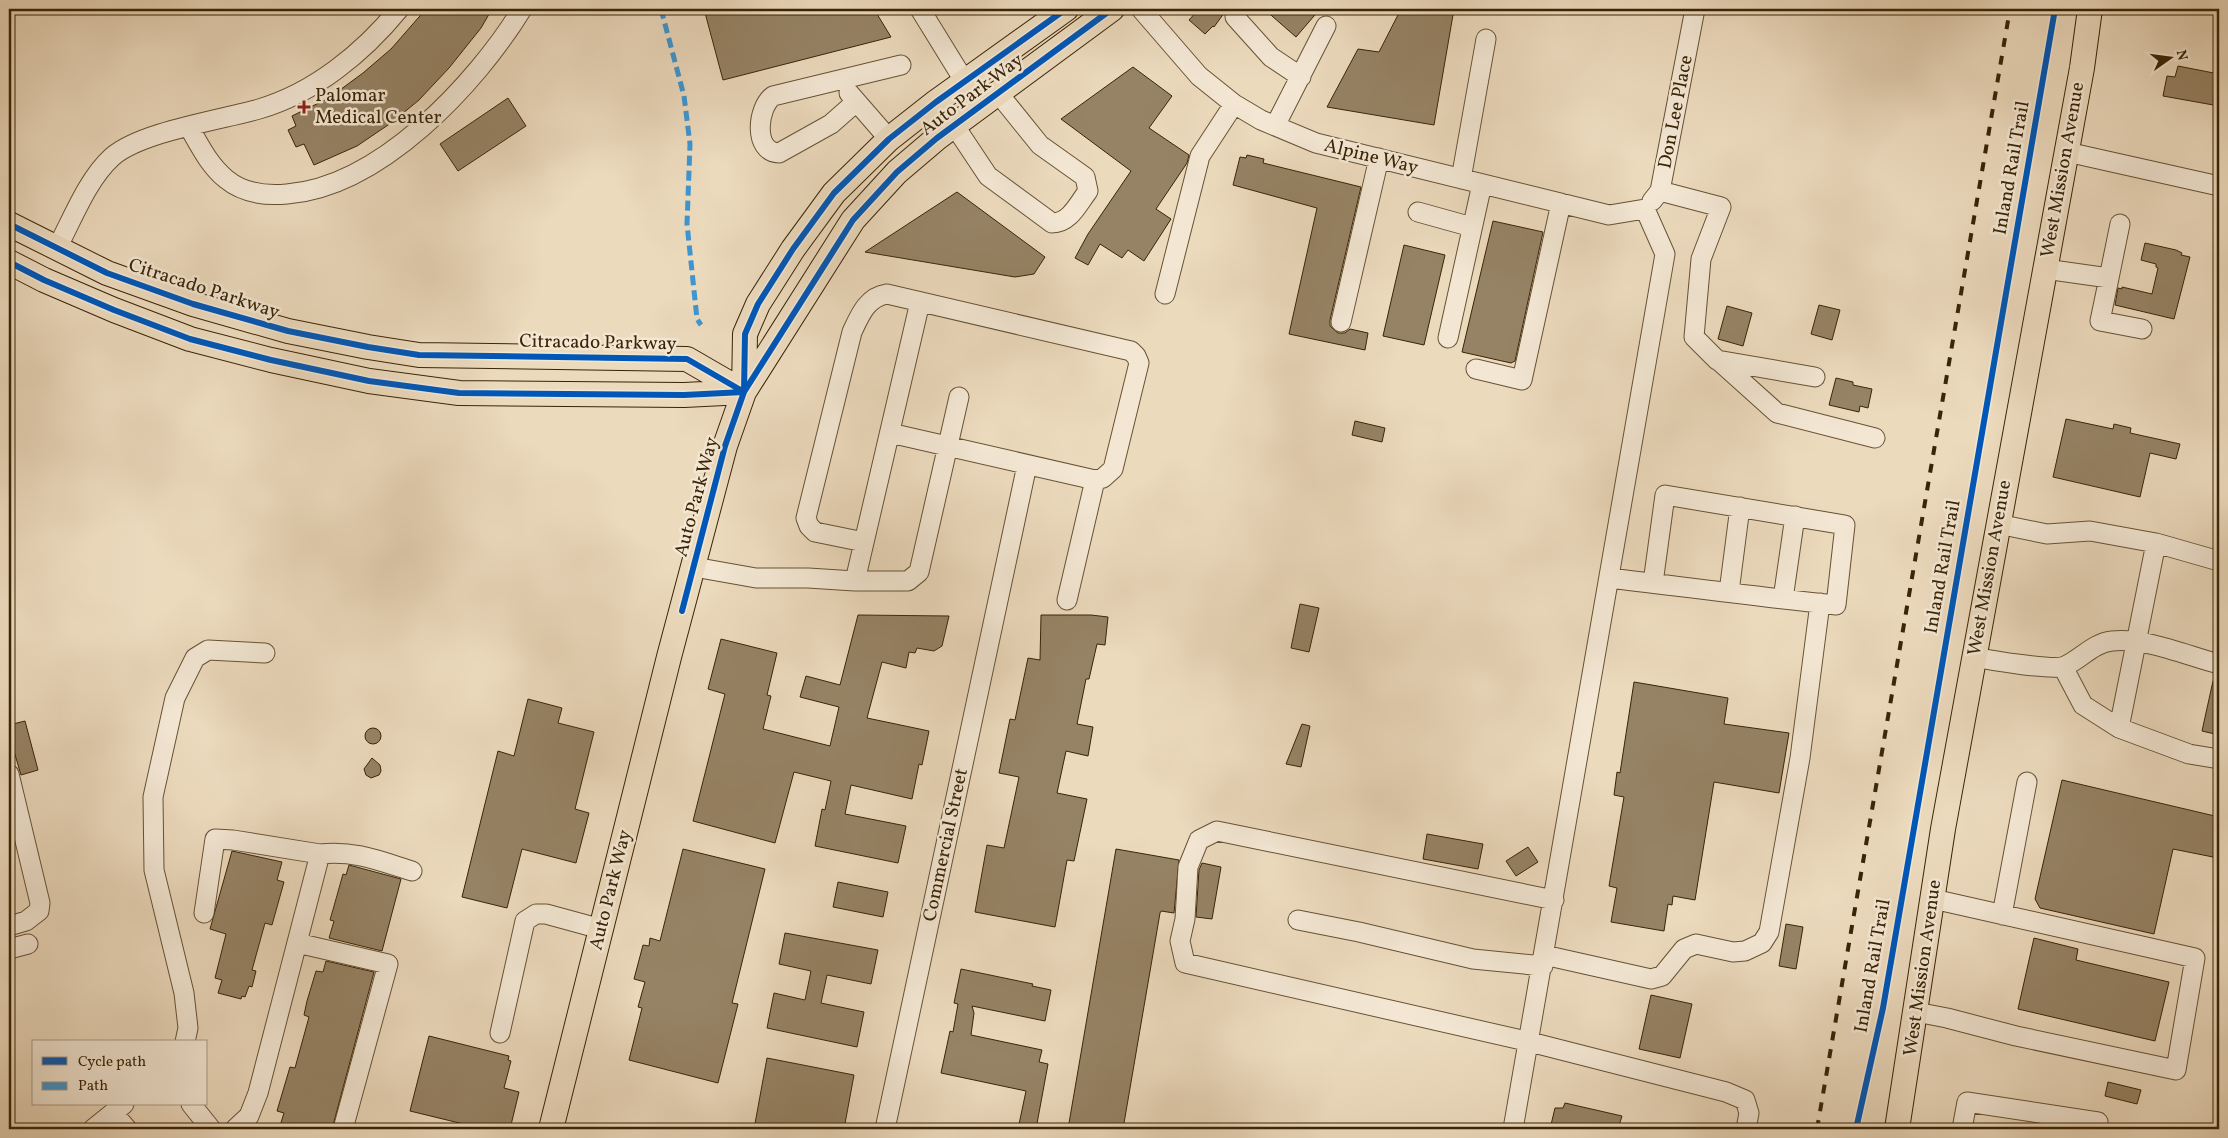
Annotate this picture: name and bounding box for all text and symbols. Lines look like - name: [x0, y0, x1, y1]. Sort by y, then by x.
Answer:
- north arrow: [2146, 32, 2196, 82]
- street label: Auto Park Way: [915, 48, 1029, 142]
- text: N: [2171, 48, 2192, 62]
- street label: Don Lee Place: [1652, 53, 1700, 171]
- street label: West Mission Avenue: [2035, 80, 2091, 260]
- place label: Palomar Medical Center: [315, 83, 441, 131]
- street label: Inland Rail Trail: [1987, 99, 2037, 237]
- marker: Palomar Medical Center: [297, 100, 311, 114]
- street label: Alpine Way: [1321, 133, 1421, 181]
- street label: Citracado Parkway: [125, 252, 283, 326]
- street label: Citracado Parkway: [519, 329, 677, 357]
- street label: Auto Park Way: [669, 434, 725, 560]
- street label: West Mission Avenue: [1962, 478, 2018, 658]
- street label: Inland Rail Trail: [1918, 498, 1968, 636]
- street label: Commercial Street: [917, 766, 975, 924]
- street label: Auto Park Way: [584, 827, 638, 953]
- street label: West Mission Avenue: [1898, 878, 1948, 1058]
- street label: Inland Rail Trail: [1848, 897, 1898, 1035]
- legend: [32, 1040, 208, 1106]
- text: Cycle path: [78, 1052, 146, 1073]
- text: Path: [78, 1076, 108, 1097]

